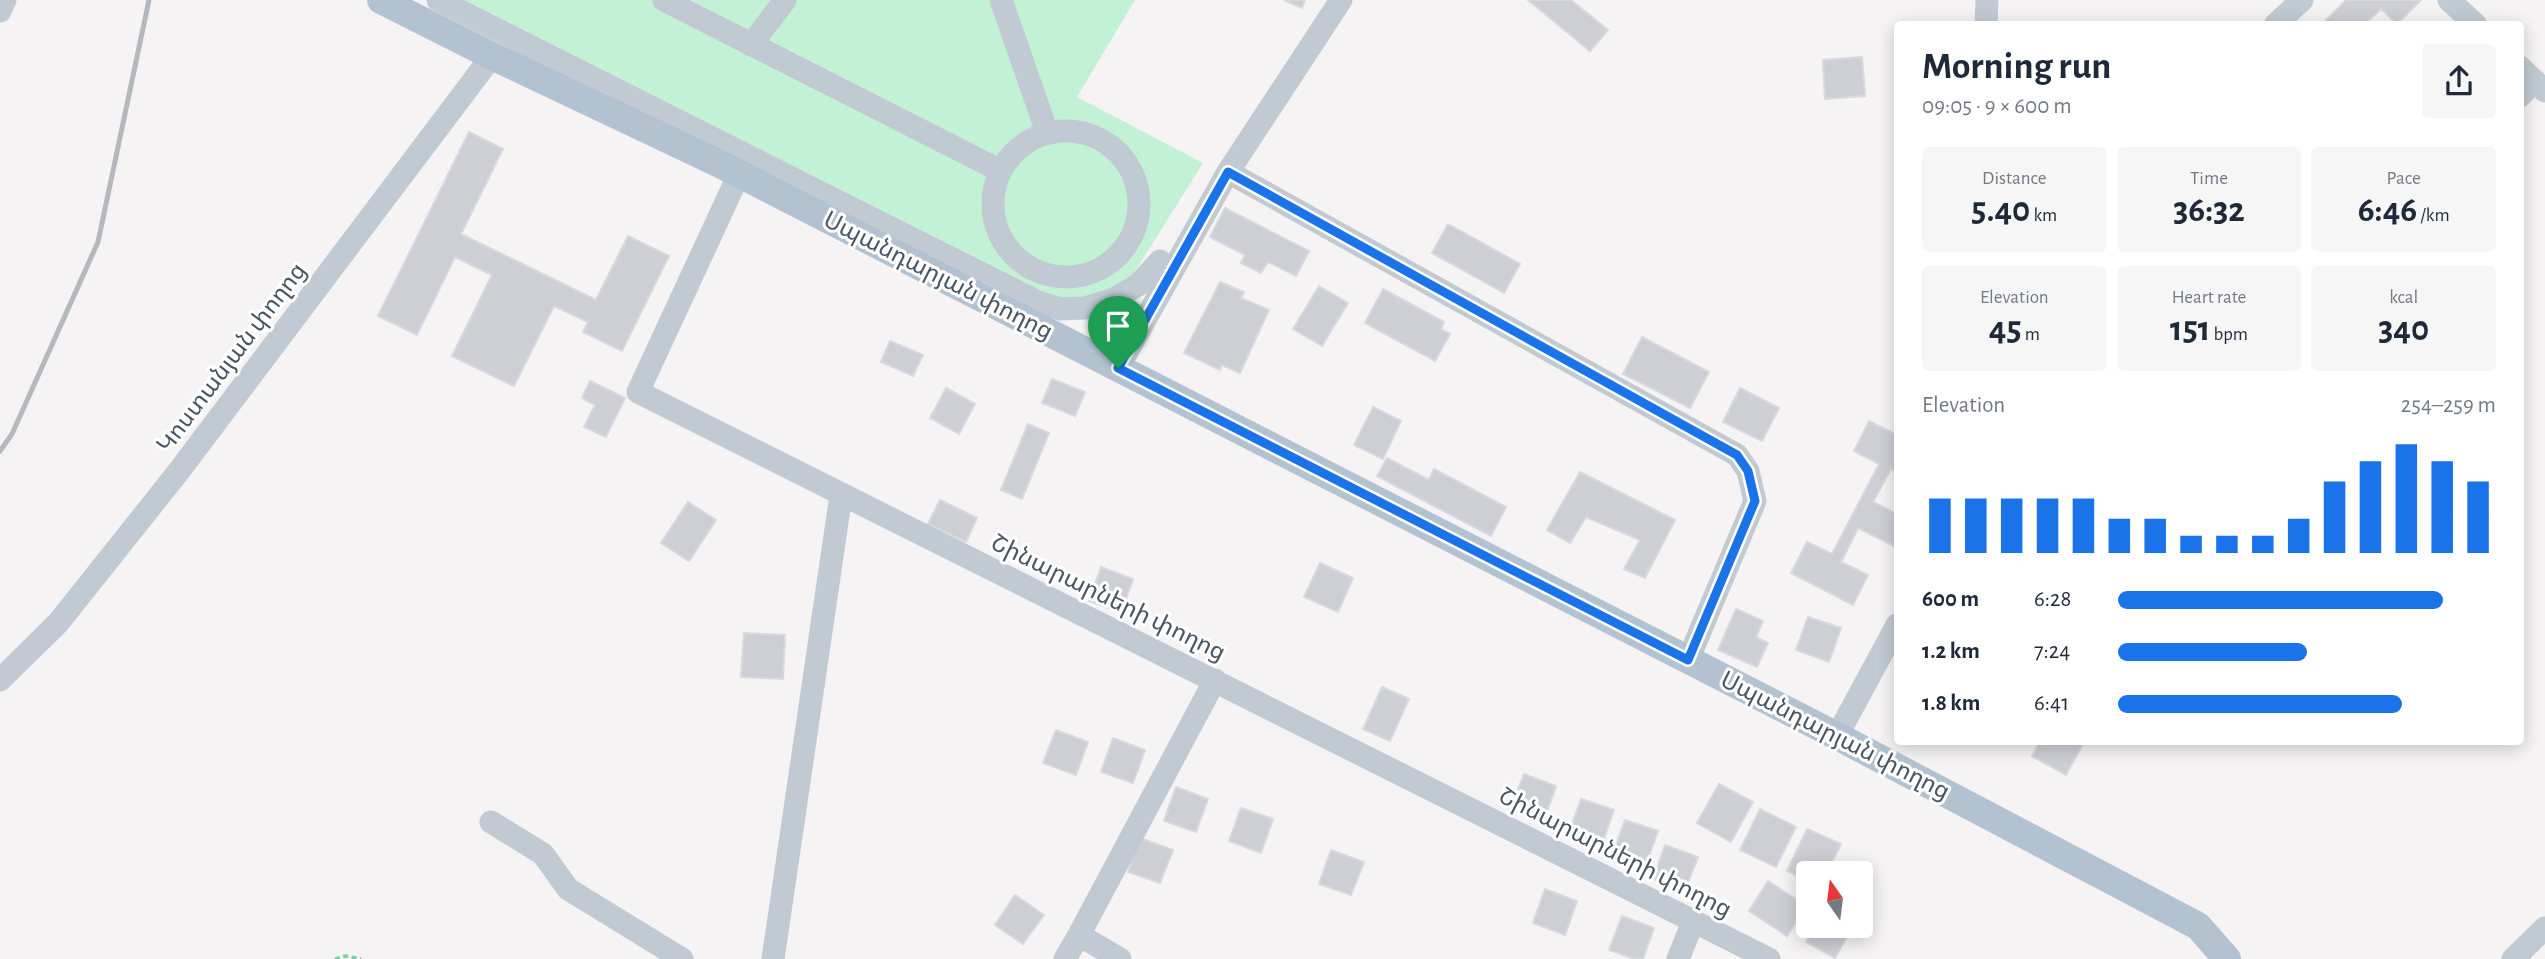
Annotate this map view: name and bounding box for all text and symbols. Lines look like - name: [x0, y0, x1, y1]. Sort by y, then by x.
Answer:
- button: share: [2422, 44, 2496, 118]
- text: Morning run: [1922, 48, 2111, 86]
- text: 09:05 · 9 × 600 m: [1922, 95, 2072, 118]
- text: Distance: [1982, 169, 2047, 188]
- text: Time: [2190, 169, 2228, 188]
- text: Pace: [2387, 169, 2421, 188]
- text: 5.40: [1971, 193, 2030, 228]
- text: 36:32: [2173, 193, 2245, 228]
- text: 6:46: [2358, 193, 2417, 228]
- text: km: [2030, 206, 2057, 225]
- text: /km: [2417, 206, 2450, 225]
- street label: Սպանդարյան փողոց: [819, 208, 1056, 345]
- street label: Կոստանյան փողոց: [153, 259, 312, 458]
- text: Elevation: [1980, 288, 2049, 307]
- text: Heart rate: [2172, 288, 2246, 307]
- text: kcal: [2389, 288, 2418, 307]
- pin: [1088, 296, 1148, 368]
- icon: arrive: [1099, 307, 1137, 345]
- text: 45: [1989, 312, 2022, 347]
- text: 151: [2170, 312, 2210, 347]
- text: 340: [2378, 312, 2429, 347]
- text: m: [2022, 325, 2040, 344]
- text: bpm: [2210, 325, 2248, 344]
- text: Elevation: [1922, 394, 2005, 417]
- text: 254–259 m: [2401, 394, 2496, 417]
- street label: Շինարարների փողոց: [986, 531, 1229, 666]
- text: 600 m: [1922, 588, 1979, 611]
- text: 6:28: [2034, 588, 2071, 611]
- text: 1.2 km: [1922, 640, 1980, 663]
- text: 7:24: [2034, 640, 2070, 663]
- street label: Սպանդարյան փողոց: [1716, 668, 1953, 805]
- text: 1.8 km: [1922, 692, 1980, 715]
- text: 6:41: [2034, 692, 2069, 715]
- street label: Շինարարների փողոց: [1494, 784, 1735, 923]
- north arrow: [1796, 861, 1872, 938]
- map controls: [1796, 861, 1873, 938]

